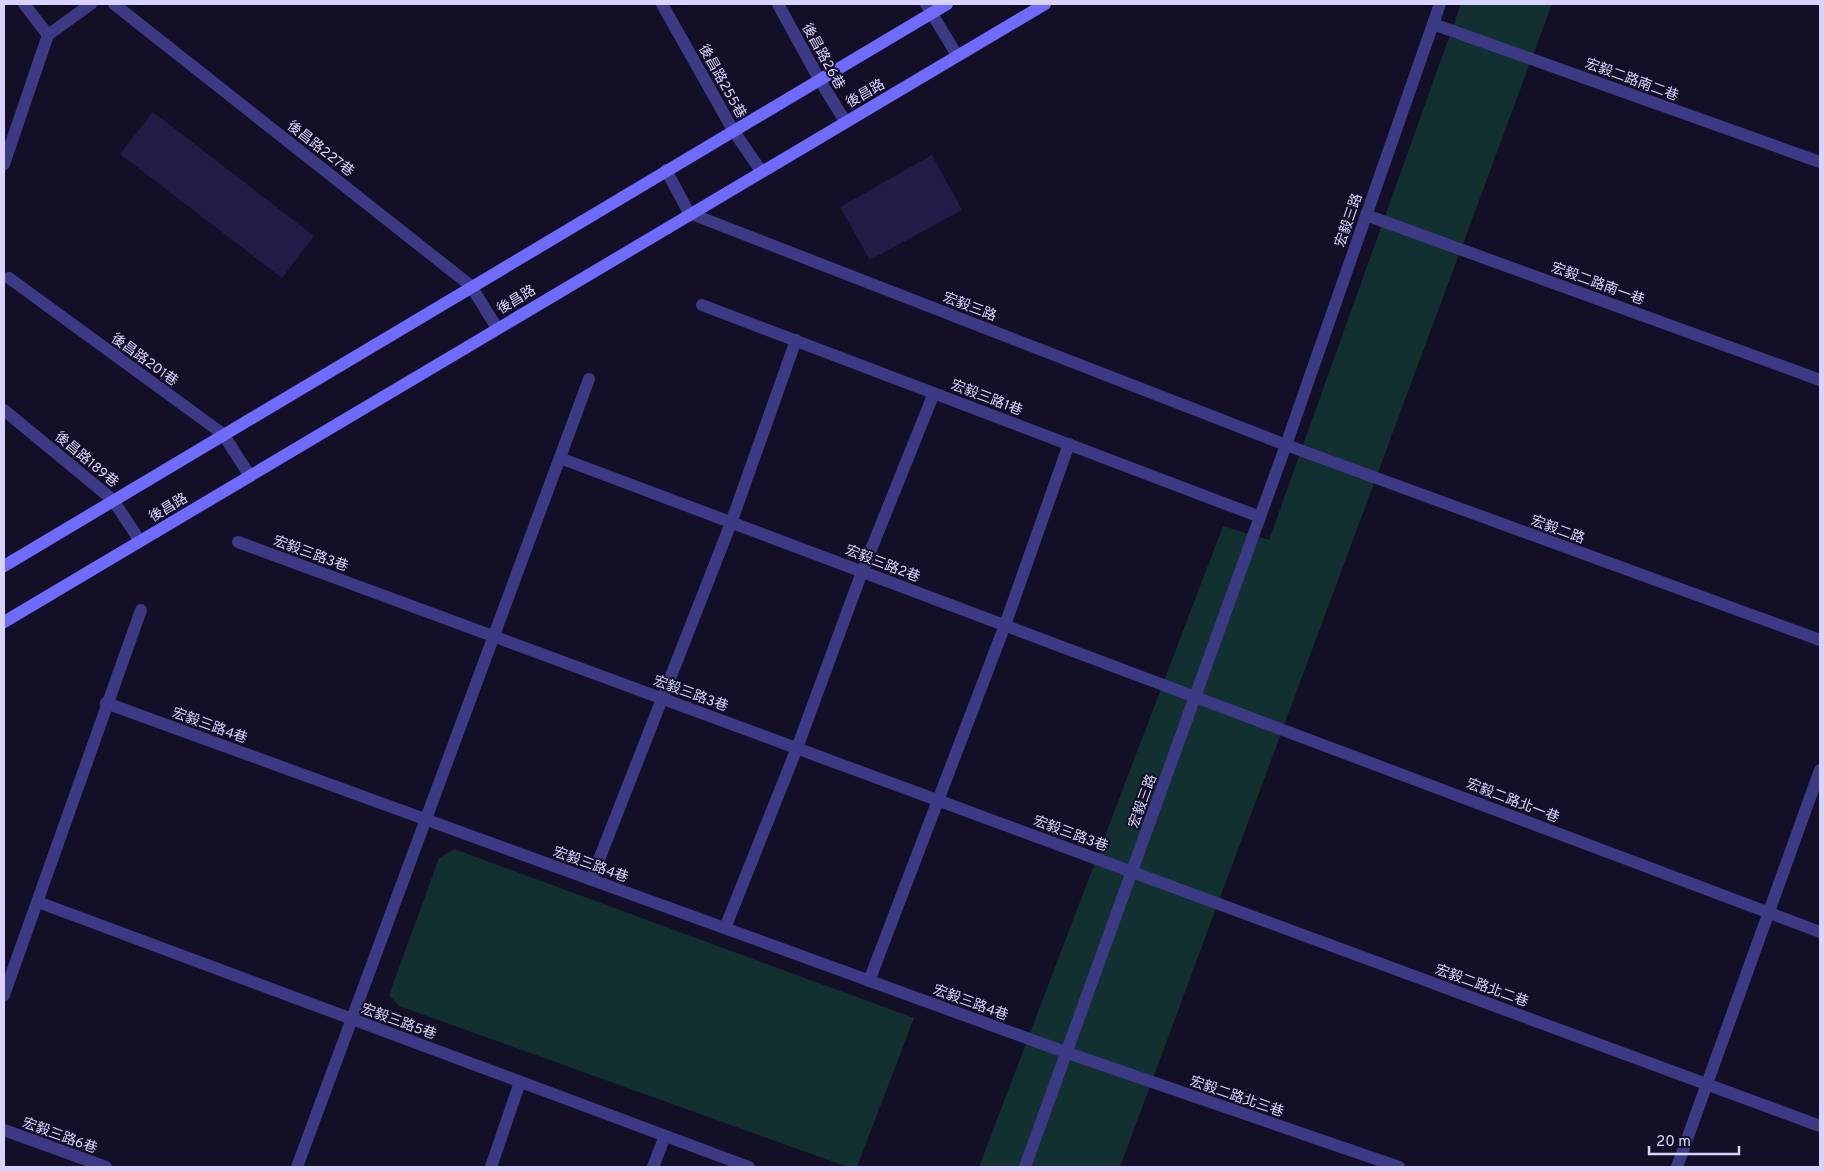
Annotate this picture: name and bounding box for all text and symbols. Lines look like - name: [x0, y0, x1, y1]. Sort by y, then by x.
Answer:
- street label: 後昌路26巷: [798, 21, 848, 93]
- street label: 後昌路255巷: [694, 42, 749, 122]
- street label: 宏毅二路南二巷: [1583, 56, 1680, 105]
- street label: 後昌路: [843, 76, 888, 112]
- street label: 後昌路227巷: [283, 118, 357, 181]
- street label: 宏毅三路: [1332, 191, 1367, 250]
- street label: 宏毅二路南一巷: [1549, 260, 1646, 309]
- street label: 後昌路: [494, 282, 539, 318]
- street label: 宏毅三路: [940, 289, 999, 325]
- street label: 後昌路201巷: [107, 330, 181, 390]
- street label: 宏毅三路1巷: [948, 377, 1025, 420]
- street label: 後昌路189巷: [51, 429, 121, 492]
- street label: 後昌路: [146, 490, 191, 526]
- street label: 宏毅二路: [1528, 513, 1587, 548]
- street label: 宏毅三路3巷: [271, 533, 350, 576]
- street label: 宏毅三路2巷: [843, 542, 922, 586]
- street label: 宏毅三路3巷: [651, 673, 730, 716]
- street label: 宏毅三路4巷: [170, 705, 249, 748]
- street label: 宏毅三路: [1126, 772, 1161, 831]
- street label: 宏毅二路北一巷: [1464, 775, 1562, 827]
- street label: 宏毅三路3巷: [1031, 813, 1110, 856]
- street label: 宏毅三路4巷: [551, 844, 630, 887]
- street label: 宏毅二路北二巷: [1433, 961, 1531, 1011]
- street label: 宏毅三路4巷: [931, 982, 1010, 1025]
- street label: 宏毅三路5巷: [359, 1001, 438, 1044]
- street label: 宏毅二路北三巷: [1187, 1072, 1286, 1121]
- street label: 宏毅三路6巷: [20, 1115, 99, 1158]
- scale bar: [1649, 1124, 1739, 1156]
- text: 20 m: [1656, 1133, 1691, 1152]

